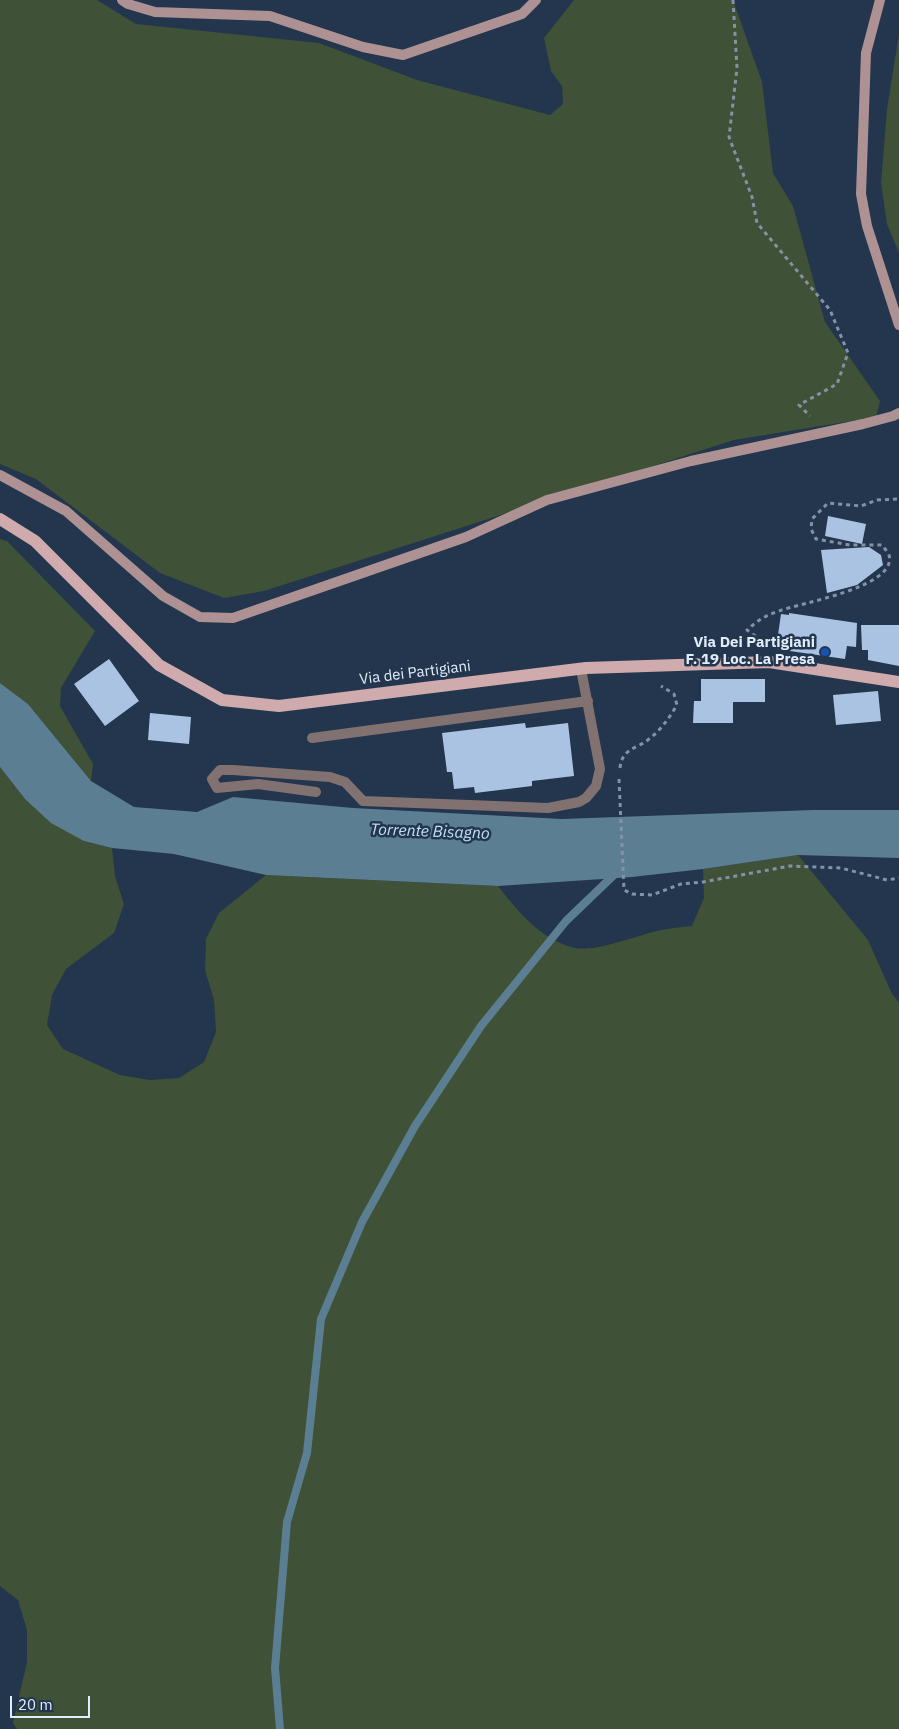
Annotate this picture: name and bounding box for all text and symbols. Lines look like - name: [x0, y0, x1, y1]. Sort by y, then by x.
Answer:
- place label: Via Dei Partigiani F. 19 Loc. La Presa: [686, 634, 815, 669]
- marker: Via Dei Partigiani F. 19 Loc. La Presa: [819, 646, 831, 658]
- street label: Via dei Partigiani: [358, 657, 472, 689]
- water label: Torrente Bisagno: [370, 820, 490, 844]
- scale bar: [12, 1686, 92, 1718]
- text: 20 m: [18, 1695, 53, 1714]

